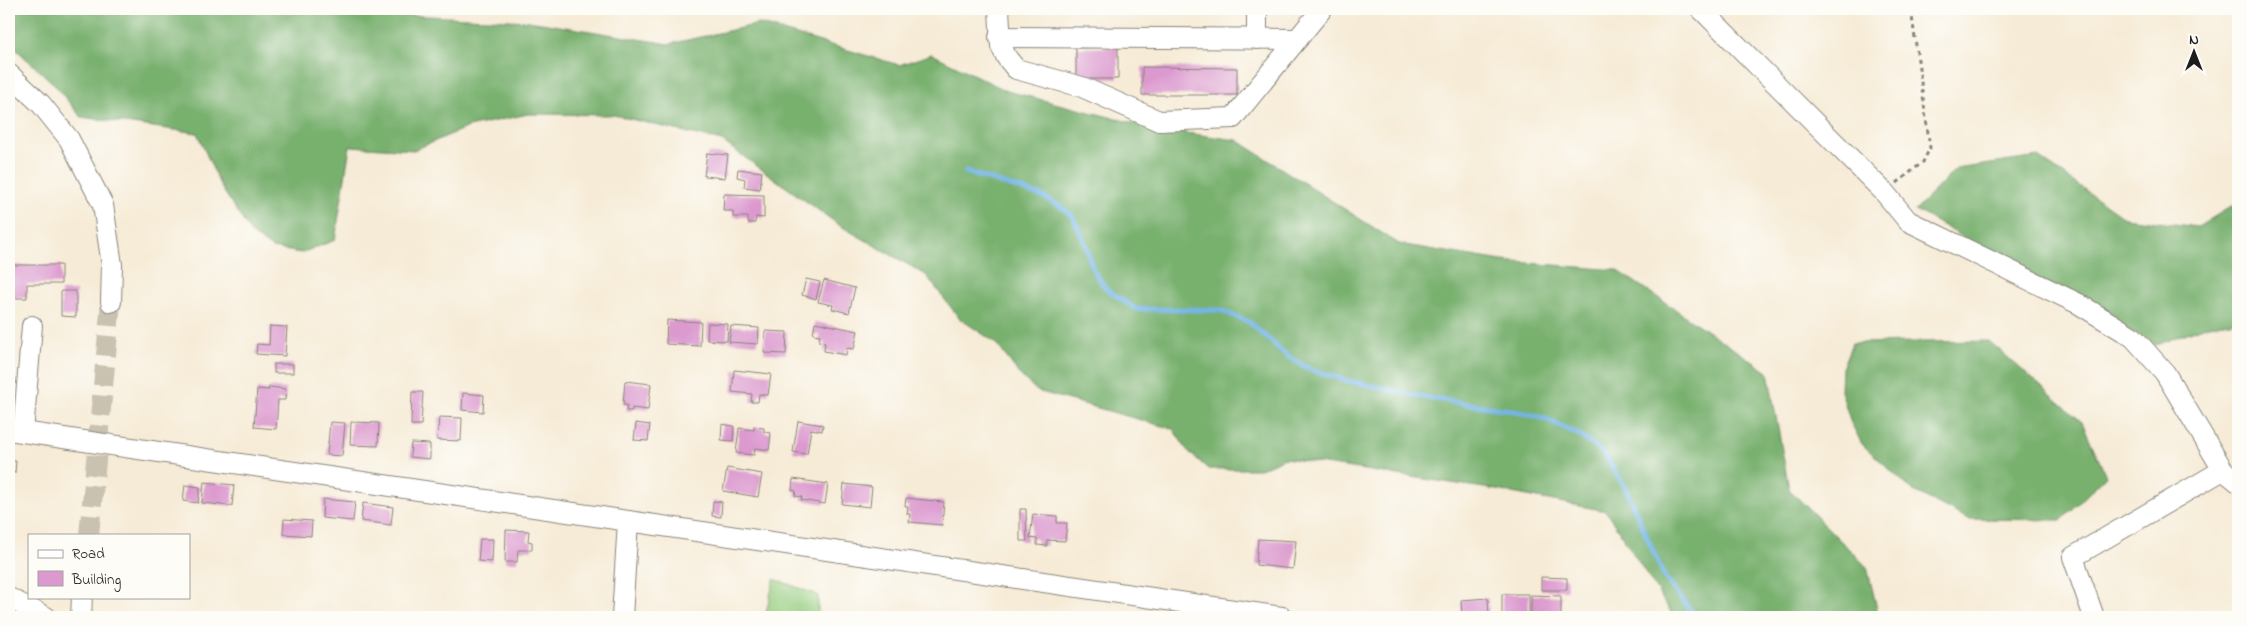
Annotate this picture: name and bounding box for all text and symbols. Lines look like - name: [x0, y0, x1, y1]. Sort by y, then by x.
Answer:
- north arrow: [2170, 28, 2220, 78]
- text: N: [2189, 30, 2199, 51]
- legend: [28, 534, 190, 598]
- text: Road: [72, 543, 105, 565]
- text: Building: [71, 569, 121, 592]

